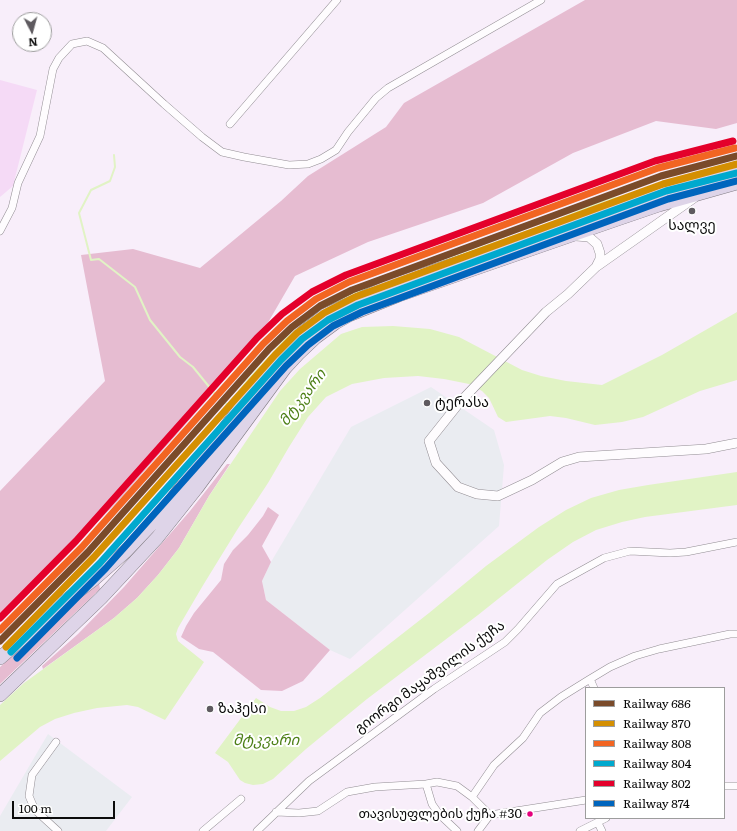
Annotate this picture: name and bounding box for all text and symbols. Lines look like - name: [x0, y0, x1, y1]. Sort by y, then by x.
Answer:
- north arrow: [12, 12, 52, 52]
- text: N: [28, 35, 39, 51]
- marker: სალვე: [687, 206, 697, 216]
- place label: სალვე: [668, 218, 716, 234]
- water label: მტკვარი: [276, 366, 330, 430]
- place label: ტერასა: [435, 395, 489, 411]
- marker: ტერასა: [422, 398, 432, 408]
- street label: გიორგი მაყაშვილის ქუჩა: [352, 617, 508, 737]
- legend: [585, 687, 725, 819]
- text: Railway 686: [623, 694, 691, 712]
- place label: ზაჰესი: [218, 701, 267, 717]
- marker: ზაჰესი: [205, 704, 215, 714]
- text: Railway 870: [623, 714, 691, 732]
- water label: მტკვარი: [233, 732, 299, 750]
- text: Railway 808: [623, 734, 691, 752]
- text: Railway 804: [623, 754, 691, 772]
- text: Railway 802: [623, 774, 691, 792]
- scale bar: [14, 793, 117, 819]
- text: Railway 874: [623, 794, 690, 812]
- text: 100 m: [19, 799, 52, 817]
- place label: თავისუფლების ქუჩა #30: [358, 806, 522, 822]
- marker: თავისუფლების ქუჩა #30: [525, 809, 535, 819]

